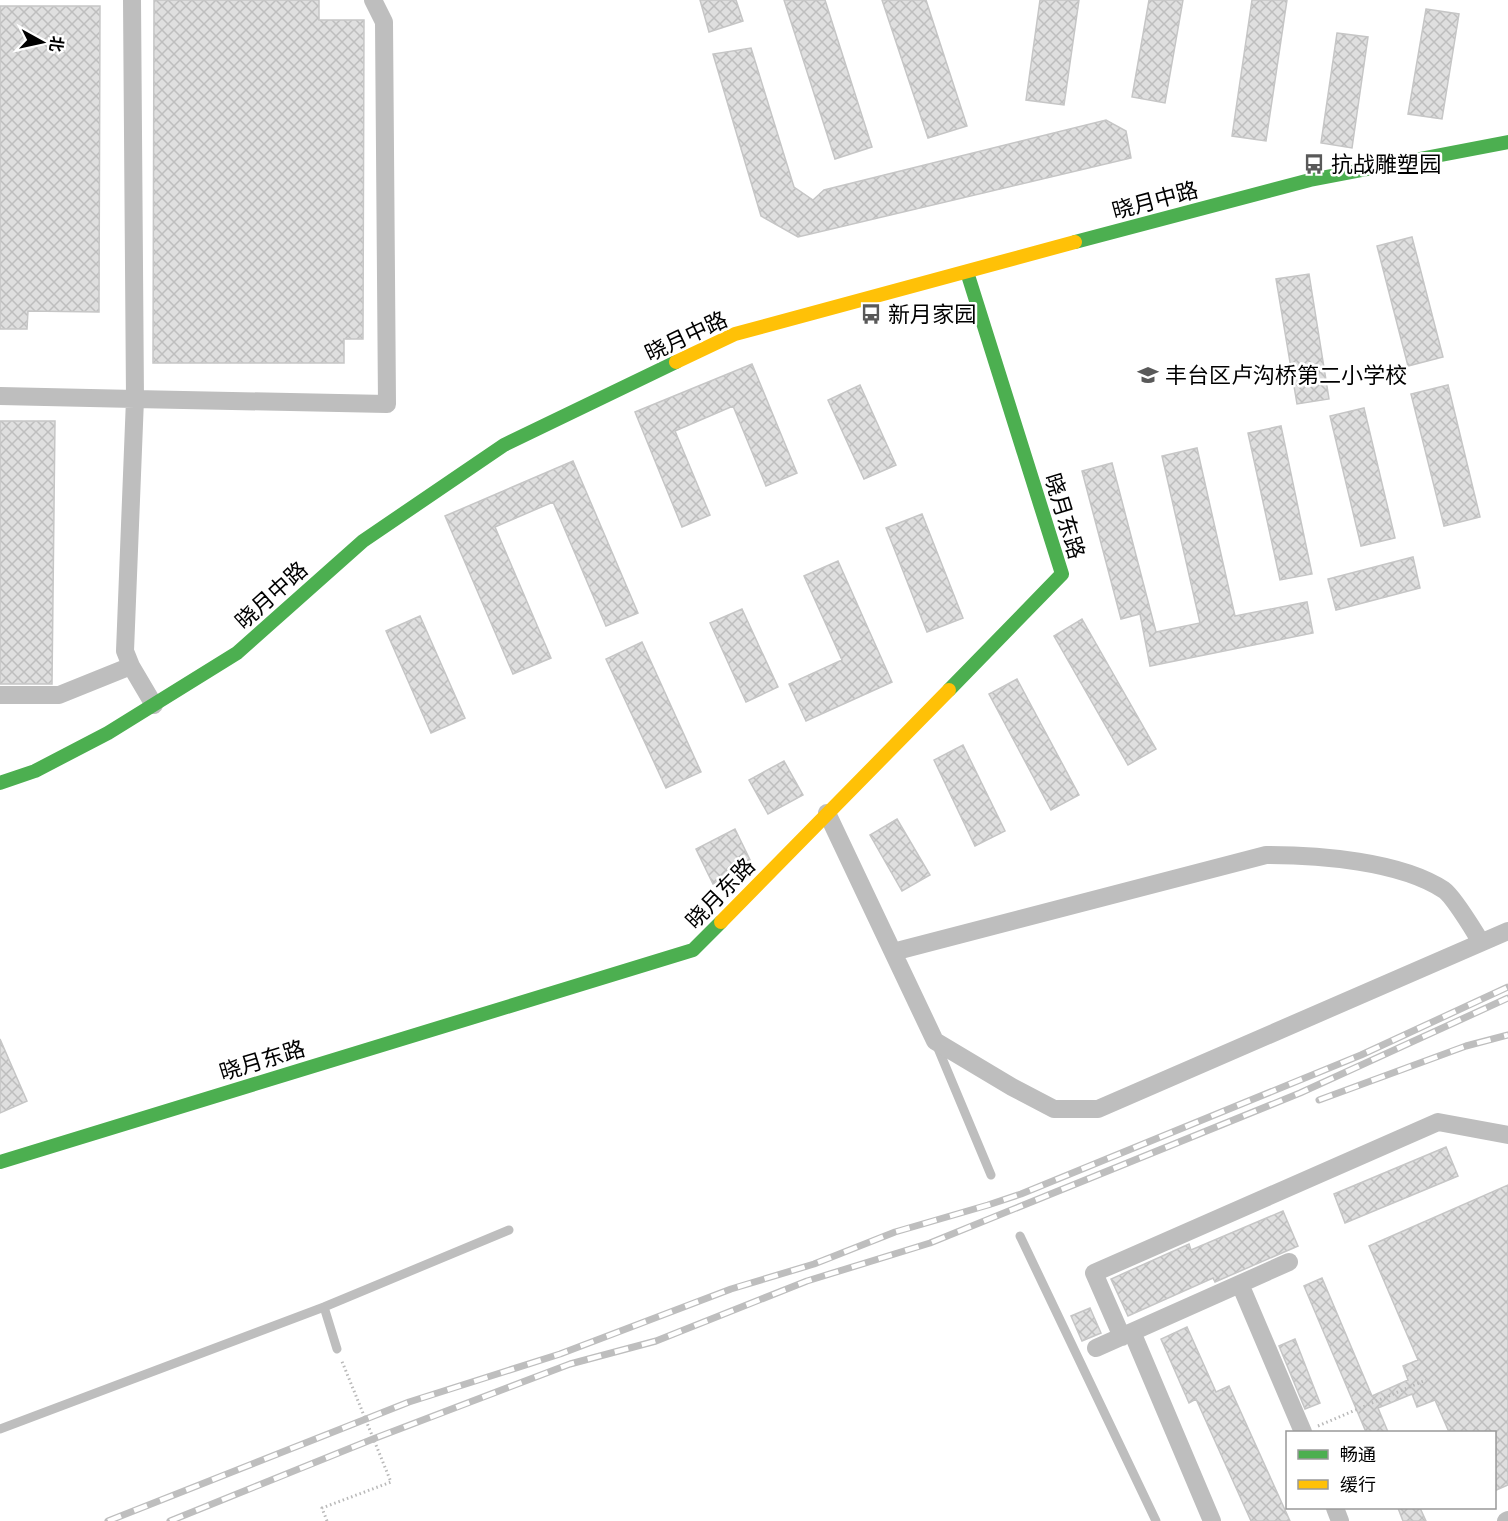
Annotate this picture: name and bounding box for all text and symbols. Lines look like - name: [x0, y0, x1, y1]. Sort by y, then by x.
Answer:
- north arrow: [12, 12, 72, 72]
- text: 北: [44, 34, 69, 54]
- place label: 抗战雕塑园: [1331, 148, 1441, 180]
- bus stop icon: 抗战雕塑园: [1302, 152, 1326, 176]
- street label: 晓月中路: [1108, 173, 1202, 227]
- place label: 新月家园: [888, 298, 976, 330]
- bus stop icon: 新月家园: [859, 302, 883, 326]
- street label: 晓月中路: [639, 303, 733, 369]
- place label: 丰台区卢沟桥第二小学校: [1165, 359, 1407, 391]
- school or university icon: 丰台区卢沟桥第二小学校: [1136, 363, 1160, 387]
- street label: 晓月东路: [1037, 469, 1093, 563]
- street label: 晓月中路: [228, 554, 314, 636]
- street label: 晓月东路: [678, 850, 762, 936]
- street label: 晓月东路: [215, 1032, 309, 1088]
- legend: [1286, 1431, 1496, 1509]
- text: 畅通: [1340, 1442, 1376, 1468]
- text: 缓行: [1340, 1472, 1376, 1498]

